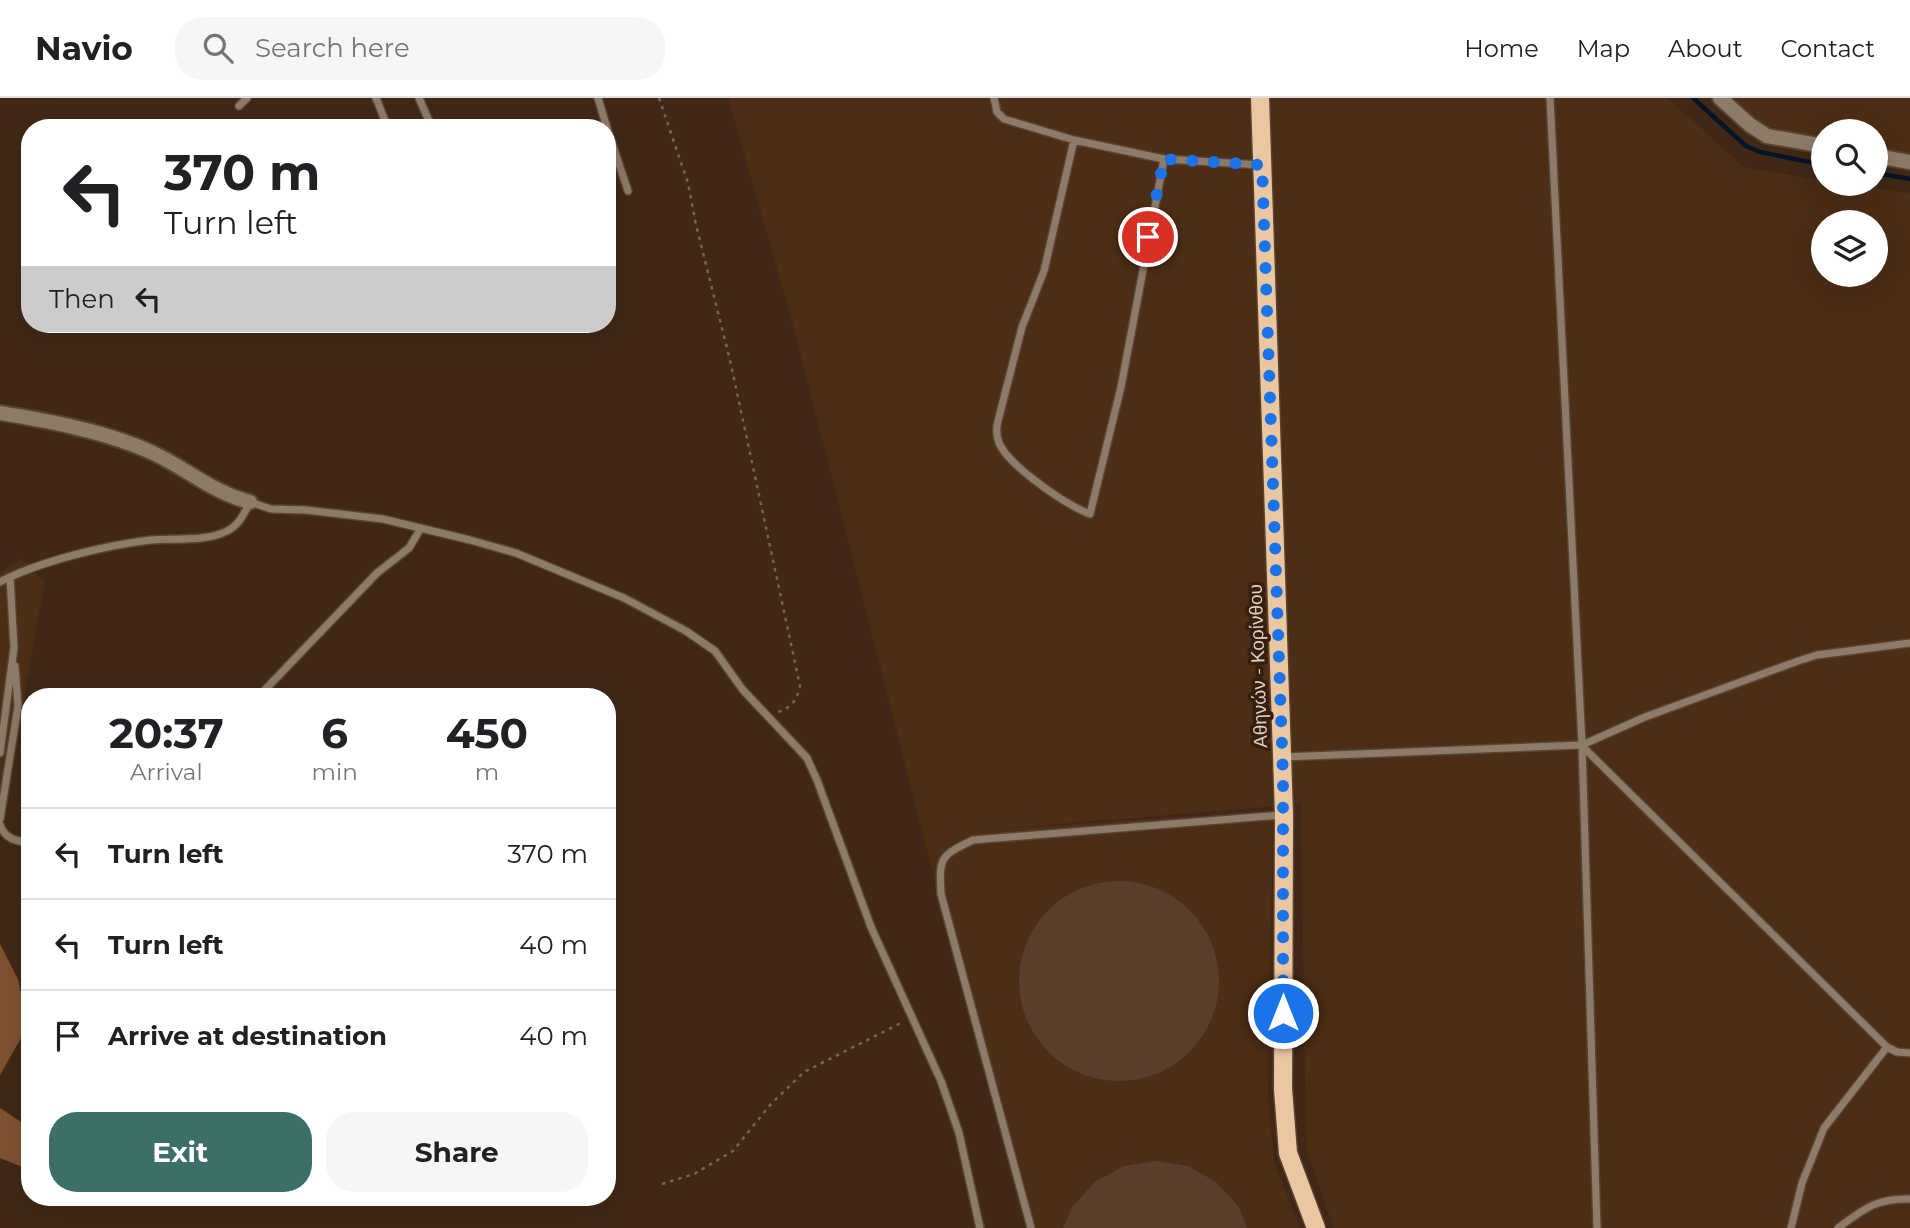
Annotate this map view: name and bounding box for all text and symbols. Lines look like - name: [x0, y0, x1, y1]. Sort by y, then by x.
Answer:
- search box: [175, 17, 665, 80]
- text: Navio: [35, 28, 133, 68]
- icon: search: [199, 29, 237, 67]
- text: Search here: [255, 32, 410, 64]
- text: Home: [1464, 34, 1539, 63]
- text: Map: [1577, 34, 1630, 63]
- text: About: [1668, 34, 1742, 63]
- text: Contact: [1780, 34, 1875, 63]
- map controls: [1811, 119, 1888, 287]
- button: search: [1811, 119, 1888, 196]
- text: 370 m: [164, 143, 321, 202]
- icon: left: [49, 147, 140, 238]
- text: Turn left: [164, 203, 298, 242]
- pin: [1118, 207, 1178, 267]
- button: layers: [1811, 210, 1888, 287]
- icon: arrive: [1129, 218, 1167, 256]
- icon: left: [129, 280, 167, 318]
- text: Then: [49, 283, 115, 315]
- street label: Αθηνών - Κορίνθου: [1244, 584, 1272, 748]
- text: 20:37: [109, 707, 224, 759]
- text: 6: [321, 707, 348, 759]
- text: 450: [446, 707, 528, 759]
- text: Arrival: [130, 758, 203, 786]
- text: min: [312, 758, 358, 786]
- text: m: [475, 758, 499, 786]
- icon: left: [49, 835, 87, 873]
- text: Turn left: [108, 838, 224, 870]
- text: 370 m: [507, 838, 588, 870]
- icon: left: [49, 926, 87, 964]
- text: Turn left: [108, 929, 224, 961]
- text: 40 m: [519, 929, 588, 961]
- position arrow: [1246, 976, 1320, 1050]
- icon: arrive: [49, 1017, 87, 1055]
- text: Arrive at destination: [108, 1020, 387, 1052]
- text: 40 m: [519, 1020, 588, 1052]
- button: Exit: [49, 1112, 312, 1192]
- button: Share: [326, 1112, 588, 1192]

